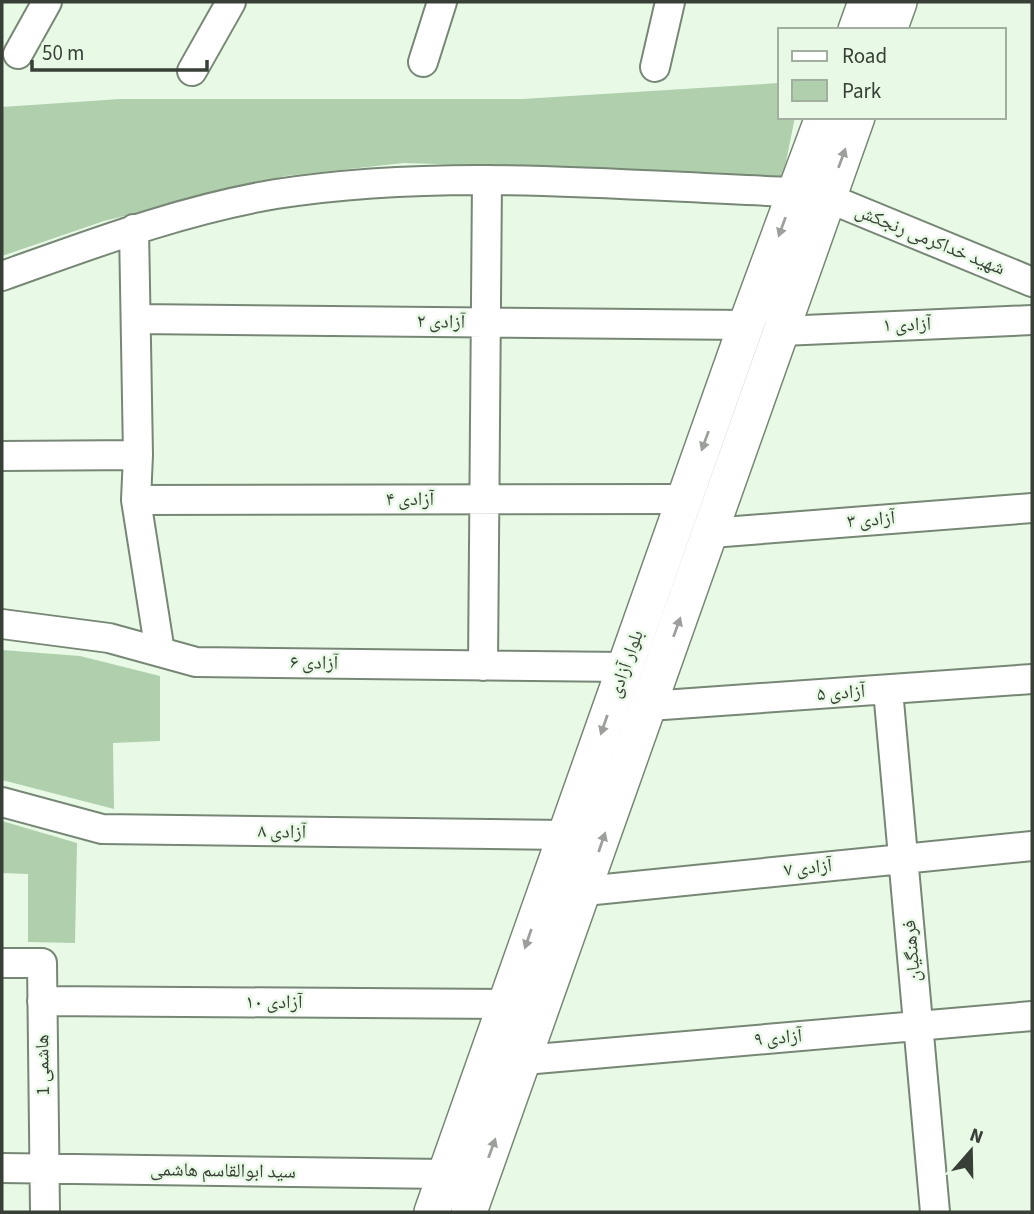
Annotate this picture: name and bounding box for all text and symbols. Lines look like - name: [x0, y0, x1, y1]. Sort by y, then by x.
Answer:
- scale bar: [32, 28, 206, 72]
- legend: [778, 28, 1006, 119]
- text: 50 m: [42, 38, 84, 68]
- text: Road: [842, 41, 887, 71]
- text: Park: [842, 76, 882, 106]
- one-way arrow: [837, 148, 848, 169]
- street label: شهید خداکرمی رنجکش: [851, 198, 1009, 282]
- one-way arrow: [777, 217, 788, 238]
- street label: آزادی ۲: [417, 308, 467, 336]
- street label: آزادی ۱: [882, 311, 933, 339]
- one-way arrow: [699, 431, 710, 452]
- street label: آزادی ۴: [386, 486, 435, 513]
- street label: آزادی ۳: [846, 504, 897, 536]
- one-way arrow: [672, 616, 683, 637]
- street label: بلوار آزادی: [601, 626, 651, 702]
- street label: آزادی ۶: [290, 649, 340, 677]
- street label: آزادی ۵: [816, 678, 867, 708]
- one-way arrow: [598, 714, 609, 735]
- street label: آزادی ۸: [258, 818, 308, 846]
- one-way arrow: [597, 831, 608, 852]
- street label: آزادی ۷: [783, 852, 835, 884]
- street label: فرهنگیان: [896, 919, 928, 983]
- one-way arrow: [523, 929, 534, 950]
- street label: آزادی ۱۰: [246, 989, 304, 1016]
- street label: آزادی ۹: [753, 1022, 804, 1054]
- street label: هاشمی 1: [29, 1034, 57, 1096]
- north arrow: [936, 1116, 1006, 1186]
- text: N: [966, 1122, 987, 1151]
- one-way arrow: [487, 1137, 498, 1158]
- street label: سید ابوالقاسم هاشمی: [150, 1156, 296, 1186]

